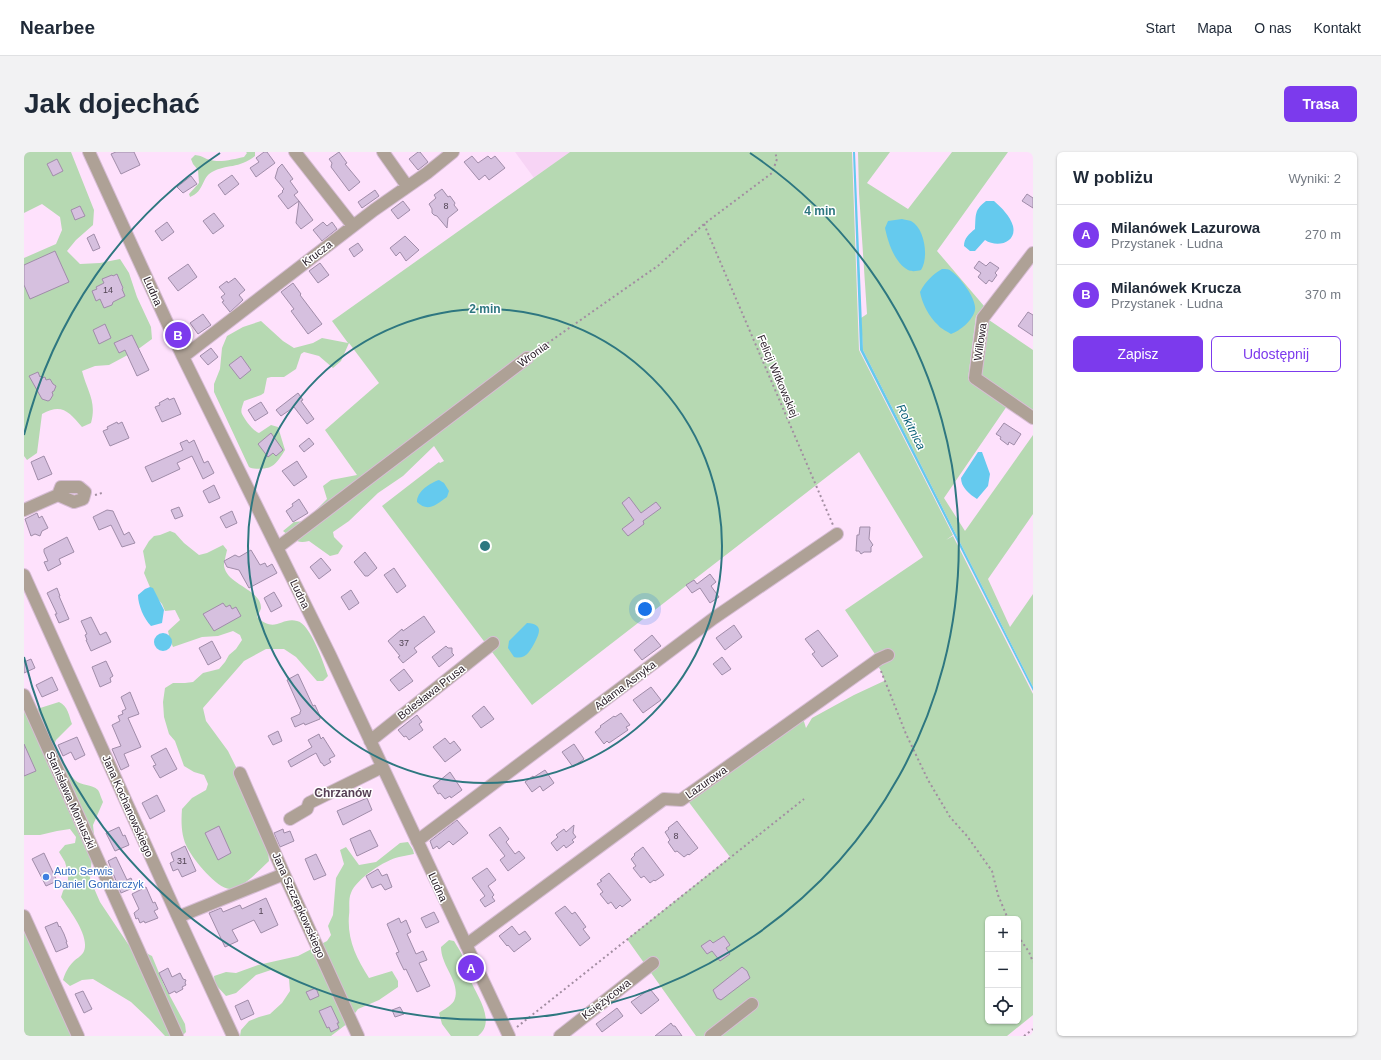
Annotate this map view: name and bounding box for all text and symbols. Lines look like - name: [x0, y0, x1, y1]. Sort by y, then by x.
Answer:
- text: Nearbee: [20, 17, 95, 38]
- text: Start: [1146, 20, 1175, 36]
- text: Mapa: [1197, 20, 1232, 36]
- text: O nas: [1254, 20, 1292, 36]
- text: Kontakt: [1314, 20, 1361, 36]
- button: Trasa: [1284, 86, 1357, 122]
- text: Jak dojechać: [24, 88, 200, 119]
- text: W pobliżu: [1073, 168, 1153, 187]
- text: Wyniki: 2: [1288, 171, 1341, 186]
- house number: 8: [443, 201, 449, 211]
- text: 4 min: [804, 204, 836, 218]
- text: Milanówek Lazurowa: [1111, 219, 1260, 236]
- text: A: [1081, 227, 1091, 242]
- text: 270 m: [1305, 227, 1341, 242]
- text: Przystanek · Ludna: [1111, 236, 1223, 251]
- street label: Krucza: [300, 237, 335, 268]
- street label: Ludna: [141, 275, 165, 308]
- text: Milanówek Krucza: [1111, 279, 1241, 296]
- house number: 14: [103, 285, 113, 295]
- text: B: [1081, 287, 1091, 302]
- text: 370 m: [1305, 287, 1341, 302]
- text: Przystanek · Ludna: [1111, 296, 1223, 311]
- text: 2 min: [469, 302, 501, 316]
- pin: B: [165, 320, 191, 350]
- street label: Willowa: [971, 322, 989, 362]
- street label: Felicji Witkowskiej: [755, 333, 801, 419]
- button: Zapisz: [1073, 336, 1203, 372]
- button: Udostępnij: [1211, 336, 1341, 372]
- street label: Wronia: [515, 338, 551, 369]
- water label: Rokitnica: [894, 402, 929, 452]
- centre of rings: [478, 539, 492, 553]
- street label: Ludna: [288, 578, 312, 611]
- your location: [635, 599, 655, 619]
- house number: 37: [399, 638, 409, 648]
- street label: Adama Asnyka: [592, 658, 659, 712]
- street label: Bolesława Prusa: [395, 662, 468, 722]
- street label: Stanisława Moniuszki: [44, 750, 98, 850]
- street label: Jana Kochanowskiego: [100, 753, 156, 859]
- street label: Lazurowa: [683, 763, 730, 801]
- district label: Chrzanów: [314, 786, 372, 800]
- house number: 8: [673, 831, 679, 841]
- street label: Jana Szczepkowskiego: [270, 850, 328, 960]
- house number: 31: [177, 856, 187, 866]
- place label: Auto Serwis Daniel Gontarczyk: [54, 865, 144, 890]
- street label: Ludna: [426, 871, 450, 904]
- marker: Auto Serwis Daniel Gontarczyk: [41, 872, 51, 882]
- house number: 1: [258, 906, 264, 916]
- map controls: [985, 916, 1021, 1024]
- button: +: [985, 916, 1021, 952]
- button: −: [985, 952, 1021, 988]
- pin: A: [458, 953, 484, 983]
- street label: Księżycowa: [579, 976, 633, 1022]
- button: locate: [985, 988, 1021, 1024]

